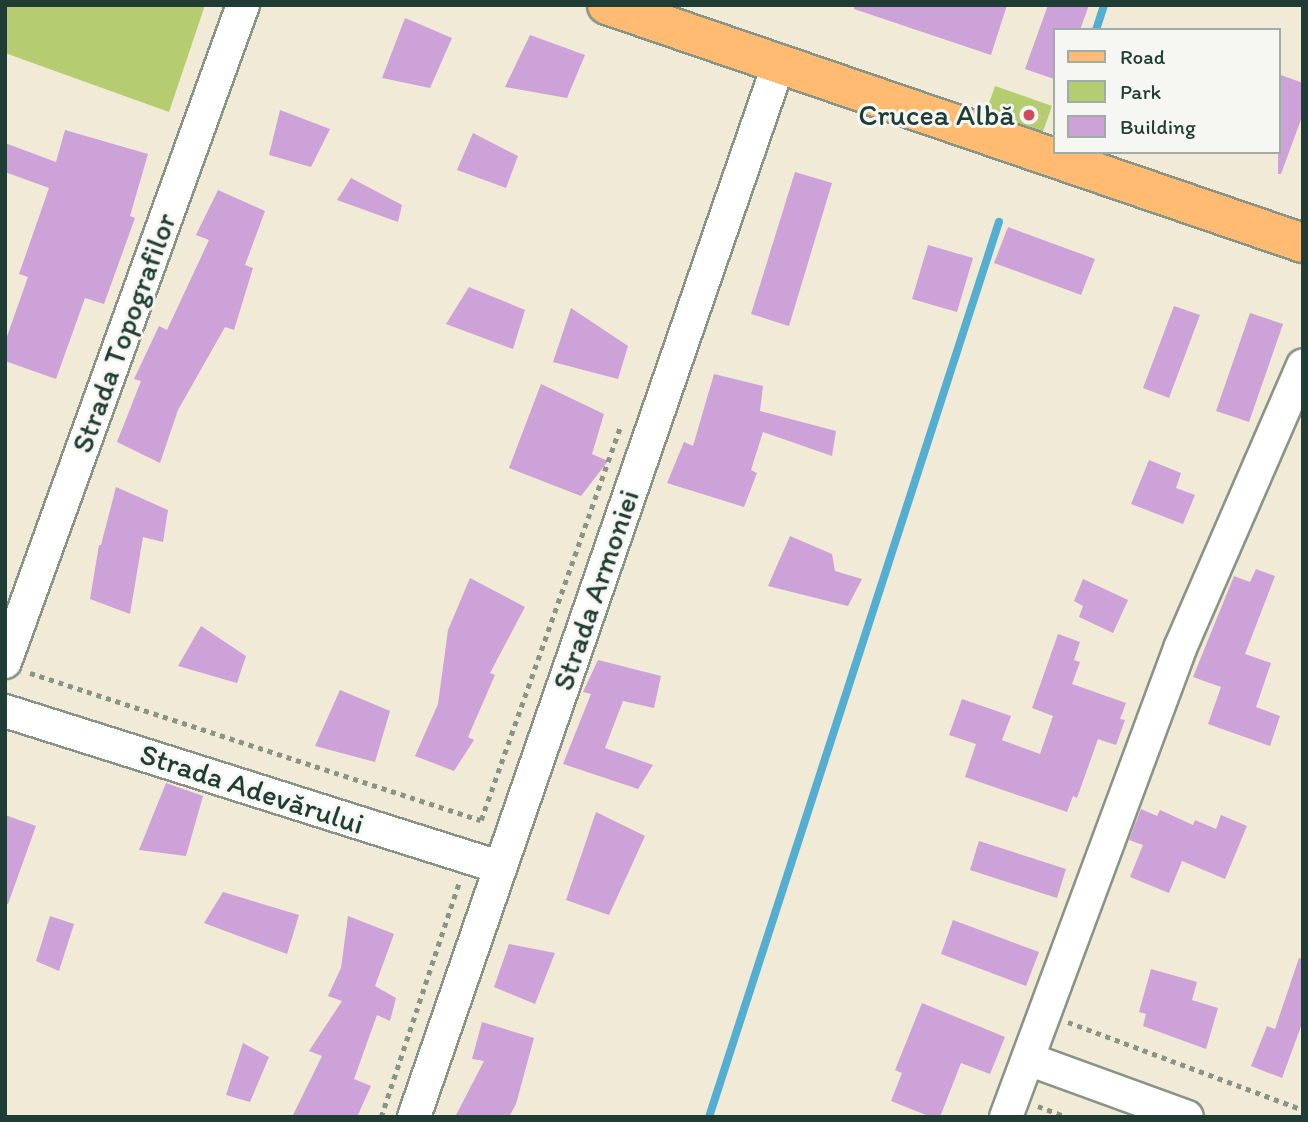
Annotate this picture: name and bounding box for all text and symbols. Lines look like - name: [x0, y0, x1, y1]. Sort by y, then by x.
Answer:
- legend: [1052, 28, 1280, 154]
- text: Road: [1120, 44, 1165, 69]
- text: Park: [1120, 79, 1161, 104]
- place label: Crucea Albă: [858, 97, 1015, 133]
- marker: Crucea Albă: [1021, 107, 1037, 123]
- text: Building: [1120, 114, 1196, 139]
- street label: Strada Topografilor: [64, 209, 184, 457]
- street label: Strada Armoniei: [545, 485, 647, 695]
- street label: Strada Adevărului: [135, 736, 369, 842]

